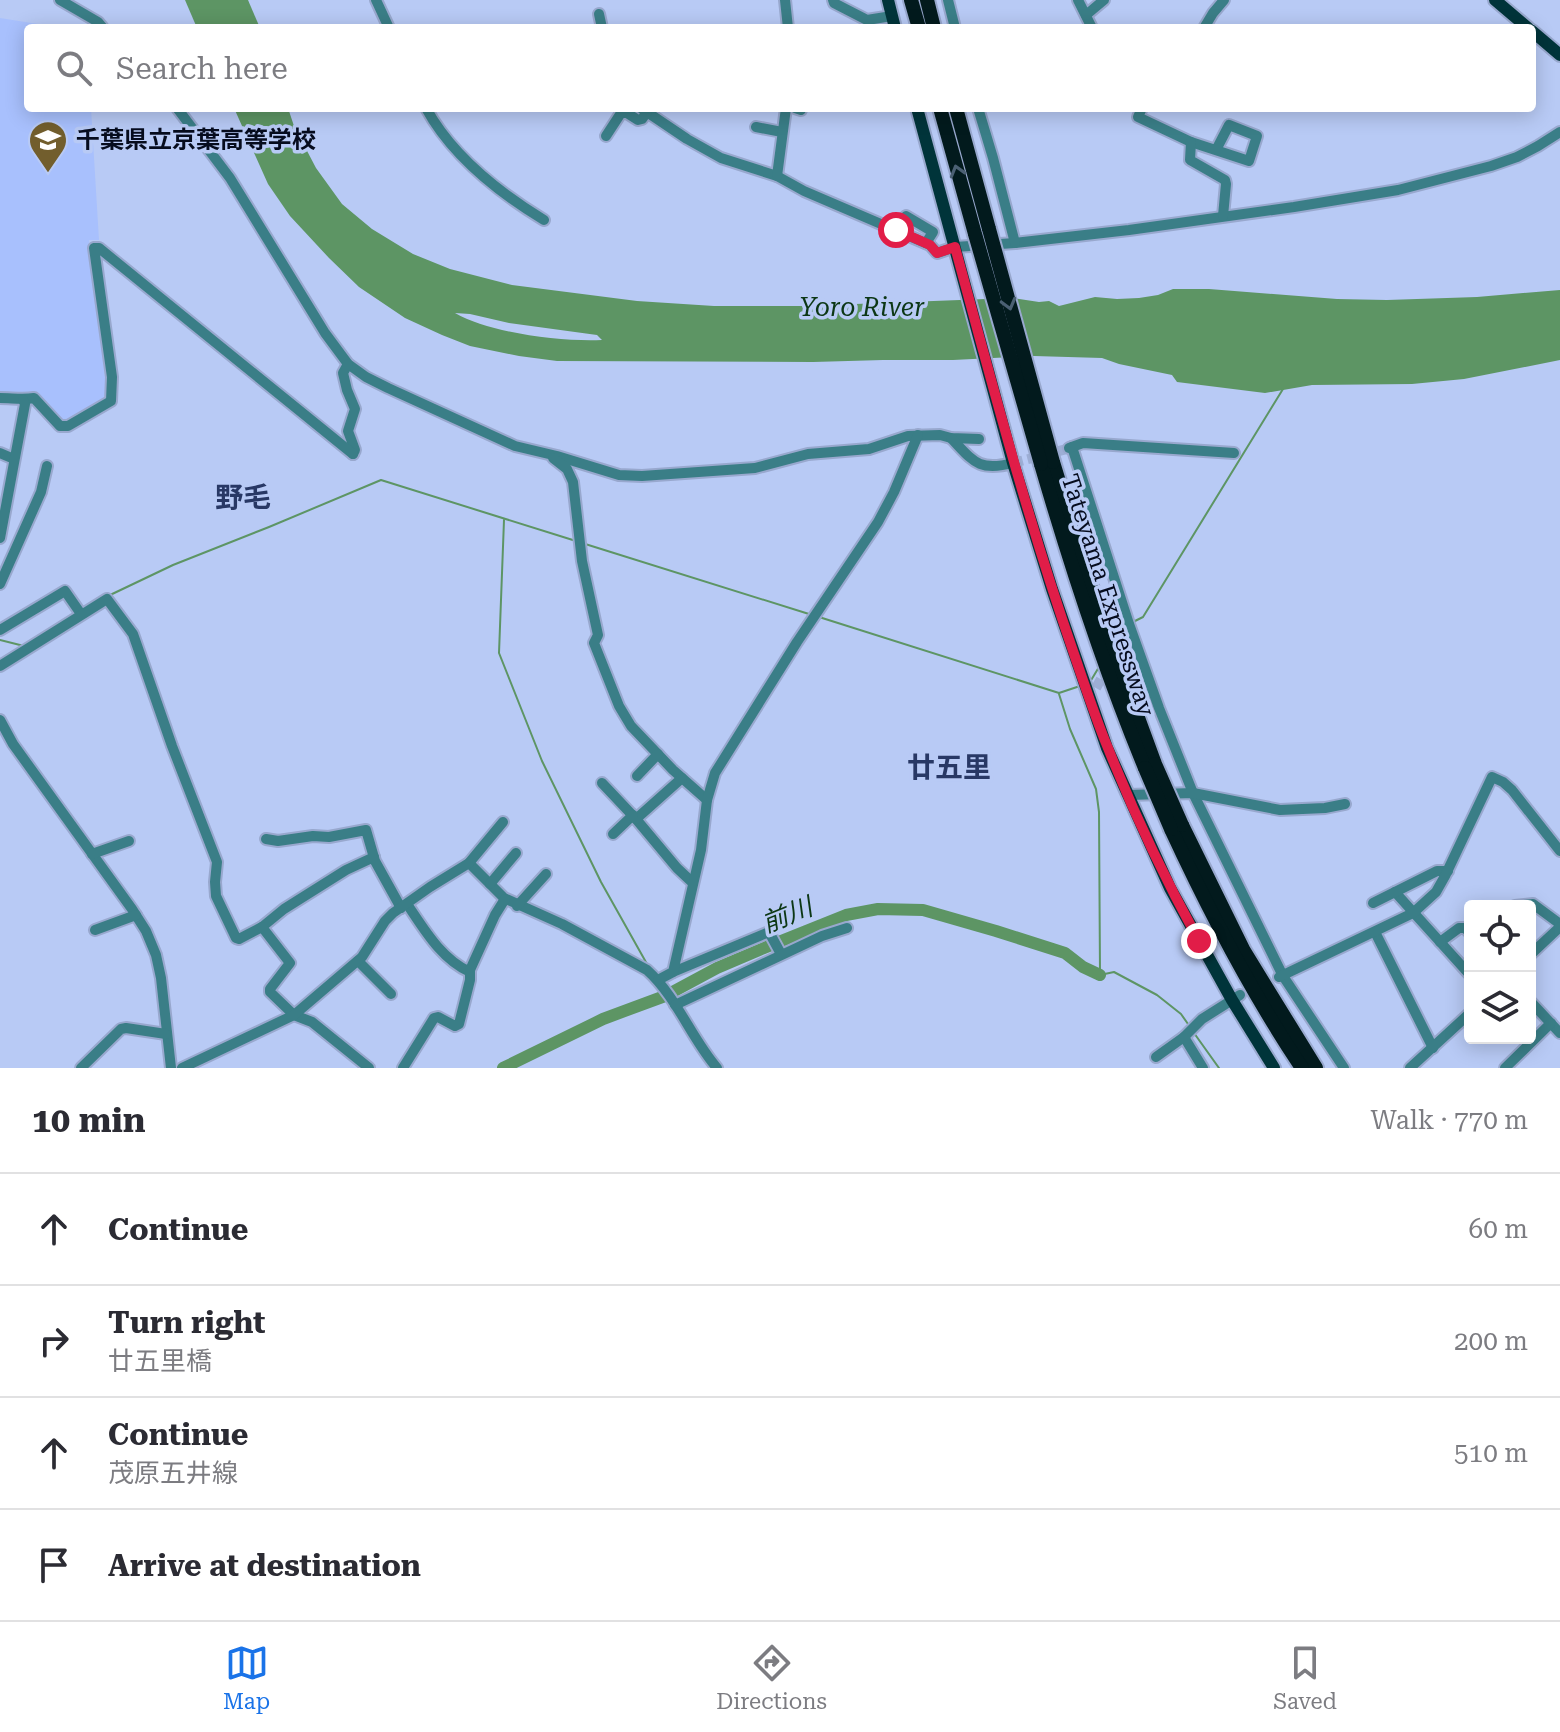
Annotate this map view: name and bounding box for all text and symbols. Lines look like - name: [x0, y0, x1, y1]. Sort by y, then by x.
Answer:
- search box: [24, 24, 1536, 112]
- icon: search: [52, 46, 96, 90]
- text: Search here: [116, 51, 288, 86]
- school or university icon: 千葉県立京葉高等学校: [27, 119, 69, 174]
- place label: 千葉県立京葉高等学校: [76, 126, 316, 154]
- one-way arrow: [950, 164, 966, 178]
- route start: [878, 212, 914, 248]
- water label: Yoro River: [799, 292, 925, 322]
- one-way arrow: [1000, 296, 1017, 310]
- street label: Tateyama Expressway: [1056, 470, 1161, 720]
- district label: 野毛: [215, 481, 271, 514]
- district label: 廿五里: [907, 751, 991, 784]
- water label: 前川: [757, 890, 820, 939]
- map controls: [1464, 900, 1536, 1044]
- button: locate: [1464, 900, 1536, 972]
- route end: [1181, 923, 1217, 959]
- button: layers: [1464, 972, 1536, 1044]
- text: 10 min: [32, 1100, 146, 1140]
- text: Walk · 770 m: [1370, 1105, 1528, 1135]
- icon: ahead: [32, 1207, 76, 1251]
- text: Continue: [108, 1212, 248, 1247]
- text: 60 m: [1469, 1214, 1528, 1244]
- text: Turn right: [108, 1305, 265, 1340]
- icon: right: [32, 1319, 76, 1363]
- text: 200 m: [1454, 1326, 1528, 1356]
- text: 廿五里橋: [108, 1346, 212, 1376]
- text: Continue: [108, 1417, 248, 1452]
- icon: ahead: [32, 1431, 76, 1475]
- text: 510 m: [1454, 1438, 1528, 1468]
- text: 茂原五井線: [108, 1458, 238, 1488]
- icon: arrive: [32, 1543, 76, 1587]
- text: Arrive at destination: [108, 1548, 421, 1583]
- tab: Map: [223, 1641, 270, 1714]
- tab: Directions: [716, 1641, 827, 1714]
- tab: Saved: [1273, 1641, 1337, 1714]

